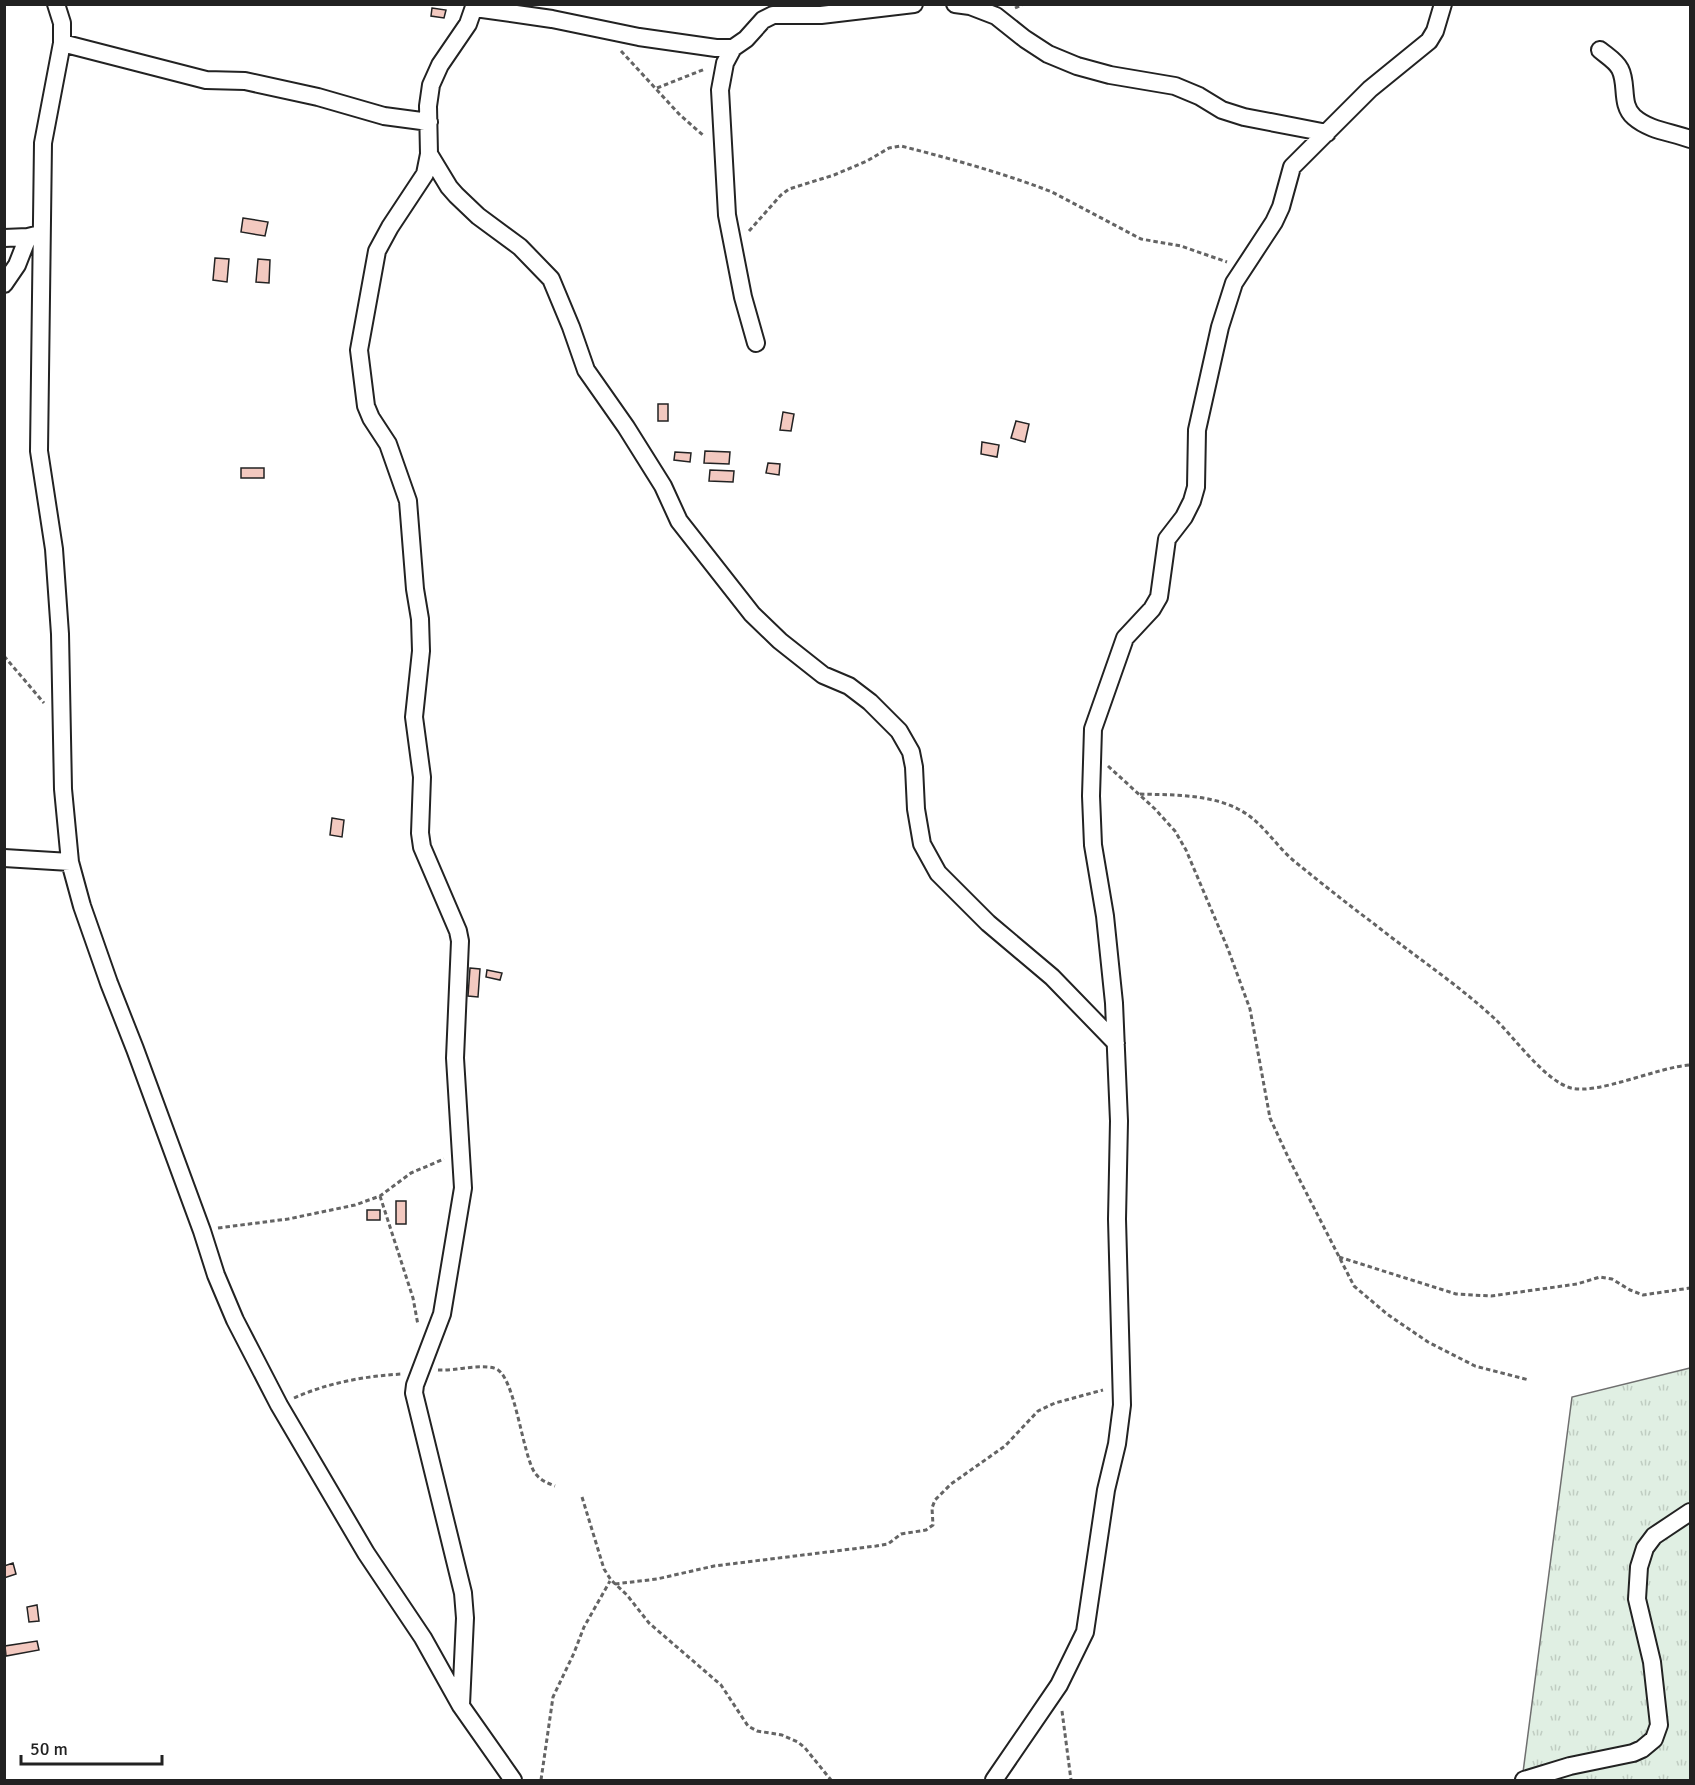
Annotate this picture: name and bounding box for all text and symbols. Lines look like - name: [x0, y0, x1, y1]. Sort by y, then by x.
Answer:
- scale bar: [21, 1728, 162, 1766]
- text: 50 m: [30, 1738, 68, 1760]

